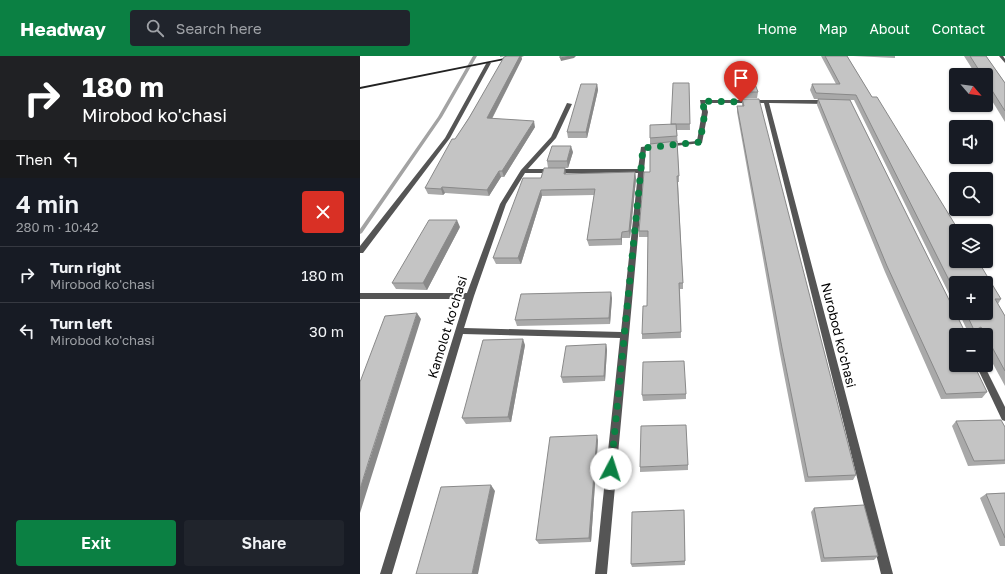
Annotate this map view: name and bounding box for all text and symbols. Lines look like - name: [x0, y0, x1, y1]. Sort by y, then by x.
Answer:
- search box: [130, 10, 410, 46]
- text: Headway: [20, 17, 106, 40]
- icon: search: [144, 17, 166, 39]
- text: Search here: [176, 19, 262, 37]
- text: Home: [757, 20, 797, 37]
- text: Map: [819, 20, 847, 37]
- text: About: [869, 20, 910, 37]
- text: Contact: [932, 20, 985, 37]
- pin: [724, 61, 758, 102]
- icon: arrive: [730, 67, 752, 89]
- north arrow: [949, 68, 993, 112]
- map controls: [949, 68, 993, 372]
- text: 180 m: [82, 70, 164, 103]
- icon: right: [16, 72, 68, 124]
- text: Mirobod ko'chasi: [82, 104, 227, 126]
- button: sound: [949, 120, 993, 164]
- icon: left: [60, 148, 82, 170]
- text: Then: [16, 150, 52, 168]
- button: search: [949, 172, 993, 216]
- text: 4 min: [16, 189, 79, 218]
- button: close: [302, 191, 344, 233]
- text: 280 m · 10:42: [16, 219, 98, 235]
- button: layers: [949, 224, 993, 268]
- text: Turn right: [50, 258, 121, 276]
- icon: right: [16, 264, 38, 286]
- text: 180 m: [301, 266, 344, 284]
- street label: Kamolot ko'chasi: [424, 274, 470, 380]
- text: Mirobod ko'chasi: [50, 276, 155, 292]
- button: +: [949, 276, 993, 320]
- street label: Nurobod ko'chasi: [818, 281, 860, 389]
- text: Turn left: [50, 314, 112, 332]
- icon: left: [16, 320, 38, 342]
- text: 30 m: [309, 322, 344, 340]
- button: −: [949, 328, 993, 372]
- text: Mirobod ko'chasi: [50, 332, 155, 348]
- position arrow: [590, 448, 632, 490]
- button: Exit: [16, 520, 176, 566]
- button: Share: [184, 520, 344, 566]

